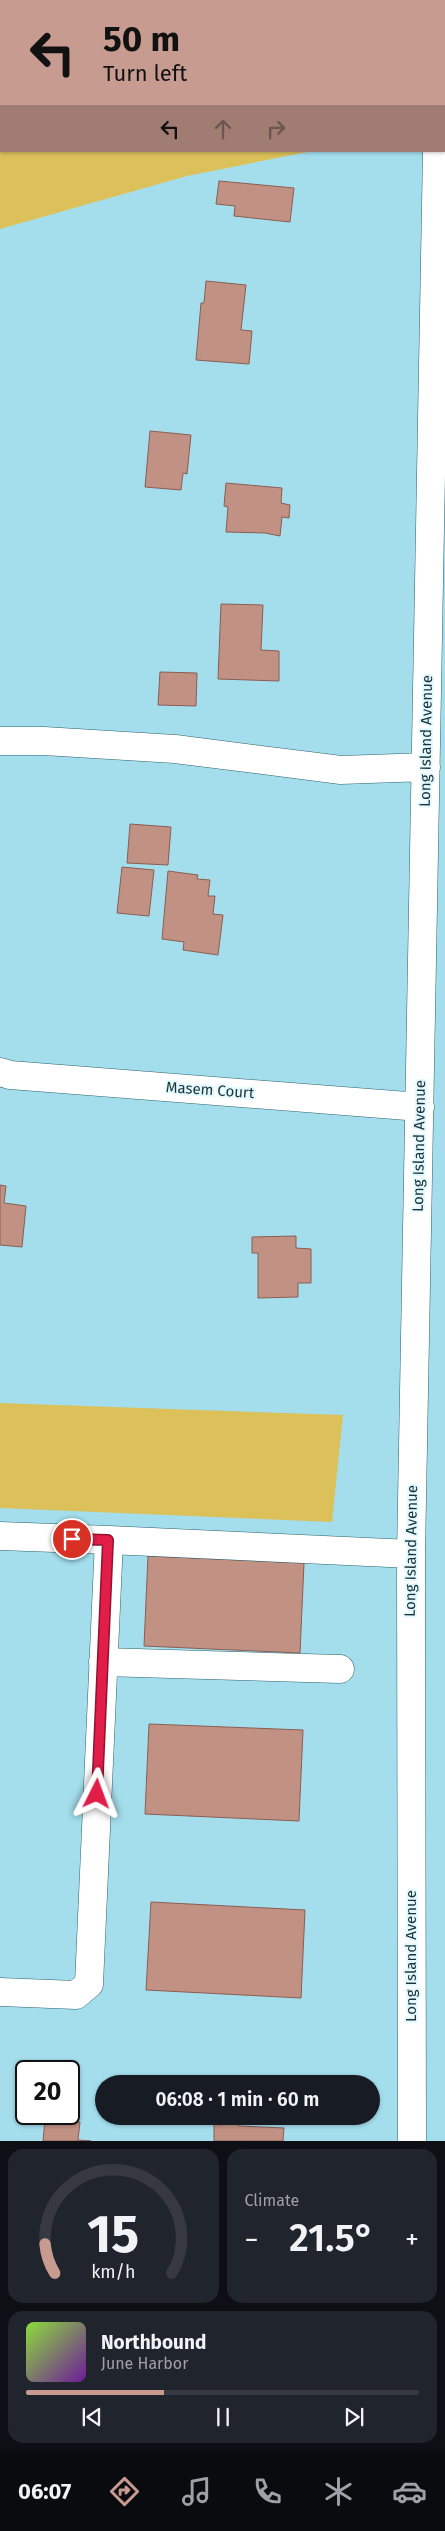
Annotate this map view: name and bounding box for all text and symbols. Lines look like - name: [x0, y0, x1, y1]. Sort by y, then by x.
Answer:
- text: 50 m: [103, 18, 180, 60]
- icon: left: [20, 20, 85, 85]
- text: Turn left: [103, 60, 187, 87]
- icon: left: [156, 115, 184, 143]
- icon: ahead: [209, 115, 237, 143]
- icon: right: [262, 115, 290, 143]
- street label: Long Island Avenue: [416, 675, 436, 807]
- street label: Masem Court: [165, 1078, 255, 1102]
- street label: Long Island Avenue: [409, 1080, 429, 1212]
- street label: Long Island Avenue: [401, 1485, 421, 1617]
- pin: [51, 1518, 93, 1560]
- icon: arrive: [58, 1525, 86, 1553]
- position arrow: [70, 1767, 122, 1819]
- street label: Long Island Avenue: [402, 1890, 420, 2022]
- speed limit sign: 20: [15, 2060, 80, 2125]
- text: 06:08 · 1 min · 60 m: [156, 2088, 319, 2111]
- text: Climate: [245, 2191, 299, 2210]
- text: 15: [87, 2203, 139, 2266]
- text: 21.5°: [289, 2215, 374, 2261]
- text: −: [245, 2223, 259, 2256]
- text: +: [405, 2223, 419, 2256]
- text: km/h: [91, 2261, 135, 2283]
- text: Northbound: [101, 2331, 206, 2354]
- text: June Harbor: [101, 2354, 188, 2373]
- icon: previous: [78, 2403, 106, 2431]
- icon: pause: [209, 2403, 237, 2431]
- icon: next: [340, 2403, 368, 2431]
- icon: directions: [107, 2474, 142, 2509]
- icon: music: [179, 2474, 214, 2509]
- icon: phone: [250, 2474, 285, 2509]
- icon: climate: [321, 2474, 356, 2509]
- icon: car: [392, 2474, 427, 2509]
- text: 06:07: [18, 2478, 71, 2505]

